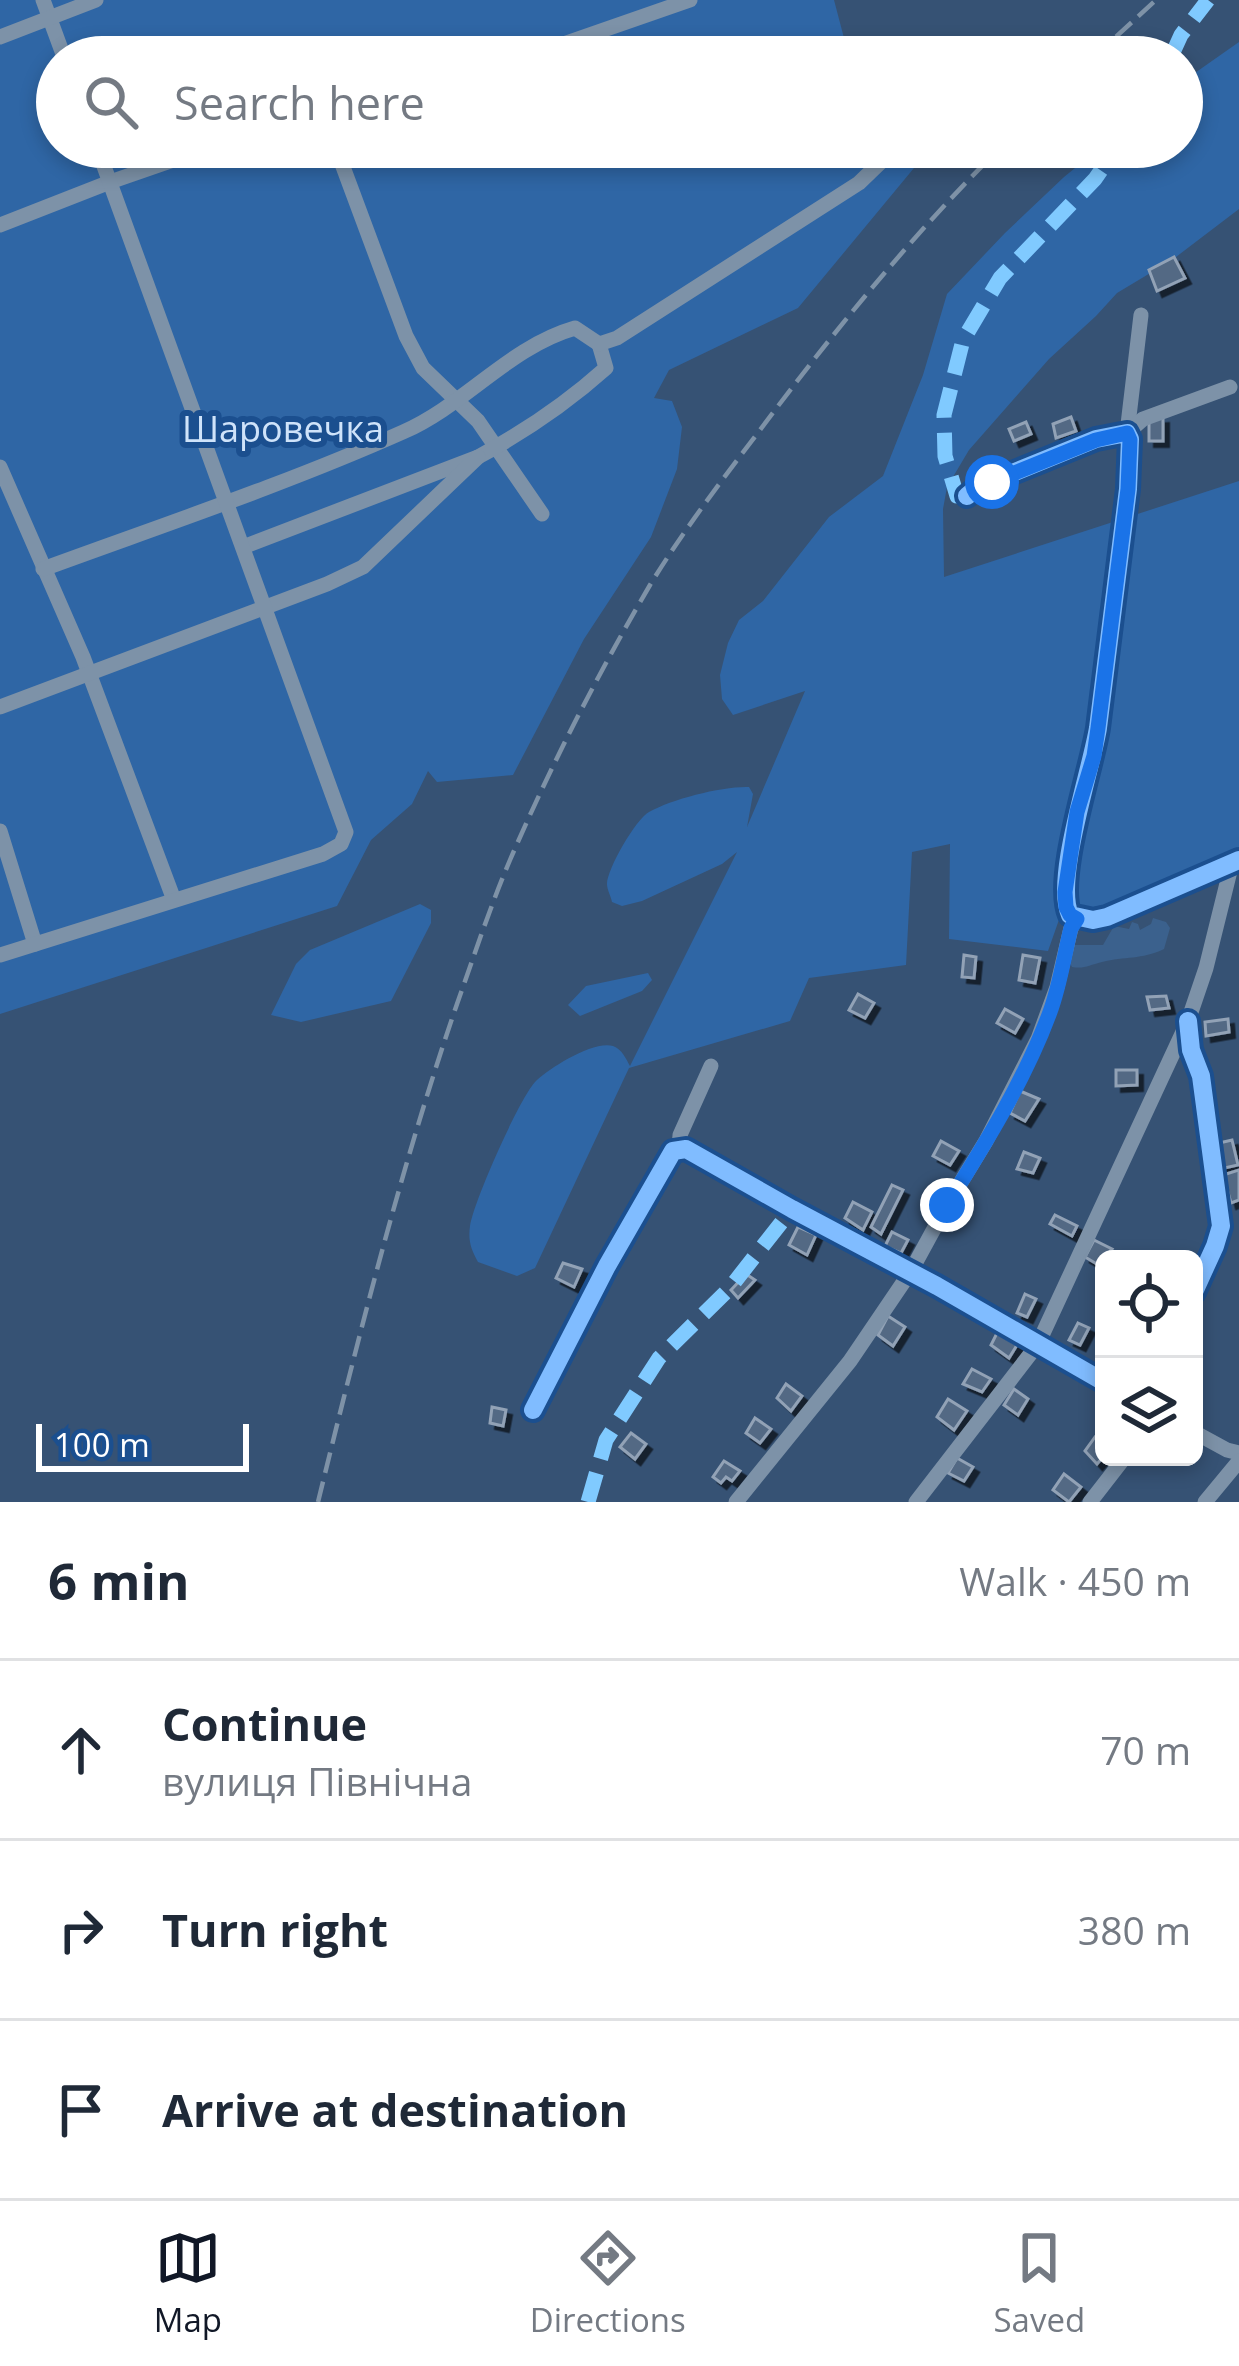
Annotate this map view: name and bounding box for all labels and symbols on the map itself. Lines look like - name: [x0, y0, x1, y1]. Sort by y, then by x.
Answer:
- park label: Шаровечка: [182, 404, 384, 453]
- route start: [965, 455, 1019, 509]
- route end: [920, 1178, 974, 1232]
- scale bar: [36, 1418, 249, 1471]

